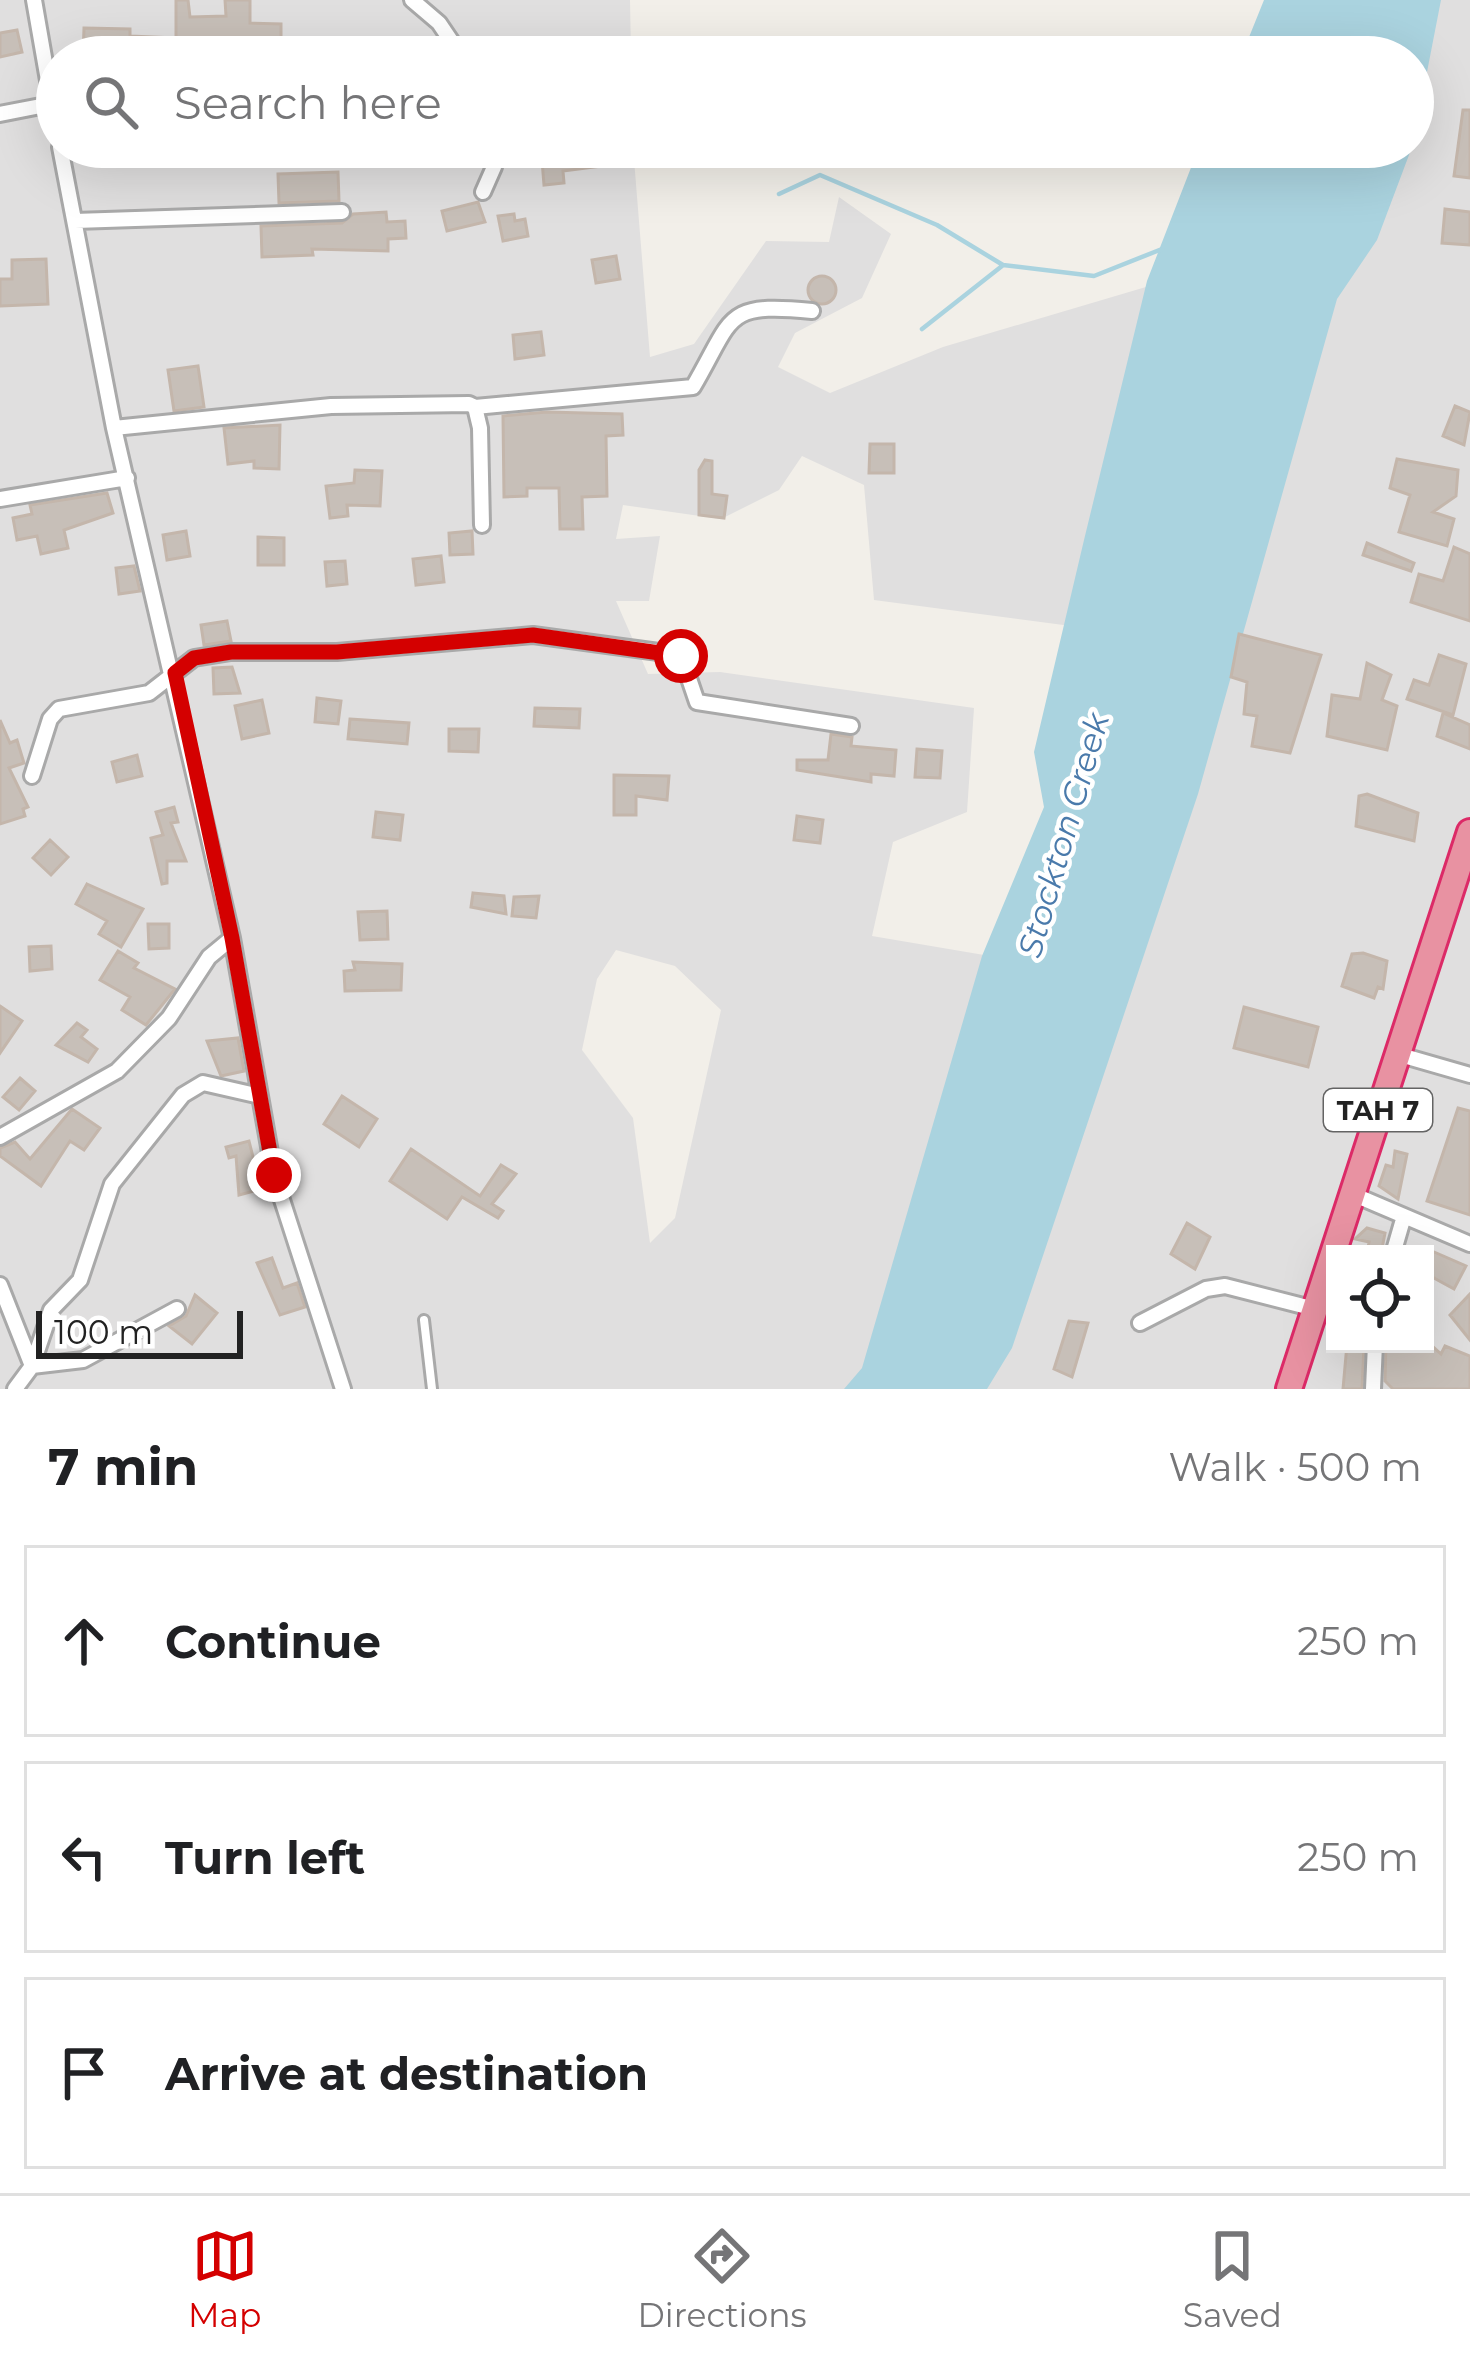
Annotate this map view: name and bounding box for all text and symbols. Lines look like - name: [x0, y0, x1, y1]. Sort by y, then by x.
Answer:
- search box: [36, 36, 1434, 168]
- icon: search: [78, 69, 144, 135]
- text: Search here: [174, 75, 442, 130]
- route start: [654, 629, 708, 683]
- water label: Stockton Creek: [1009, 707, 1117, 962]
- road number: TAH 7: [1324, 1089, 1432, 1131]
- route end: [247, 1148, 301, 1202]
- map controls: [1326, 1245, 1434, 1353]
- button: locate: [1326, 1245, 1434, 1353]
- scale bar: [36, 1305, 243, 1358]
- text: 100 m: [54, 1312, 153, 1352]
- text: 7 min: [48, 1436, 198, 1498]
- text: Walk · 500 m: [1168, 1443, 1422, 1491]
- icon: ahead: [51, 1608, 117, 1674]
- text: Continue: [165, 1614, 381, 1669]
- text: 250 m: [1297, 1617, 1419, 1665]
- icon: left: [51, 1824, 117, 1890]
- text: Turn left: [165, 1830, 365, 1885]
- text: 250 m: [1297, 1833, 1419, 1881]
- icon: arrive: [51, 2040, 117, 2106]
- text: Arrive at destination: [165, 2046, 648, 2101]
- tab: Map: [188, 2223, 261, 2335]
- tab: Directions: [638, 2223, 807, 2335]
- tab: Saved: [1183, 2223, 1282, 2335]

